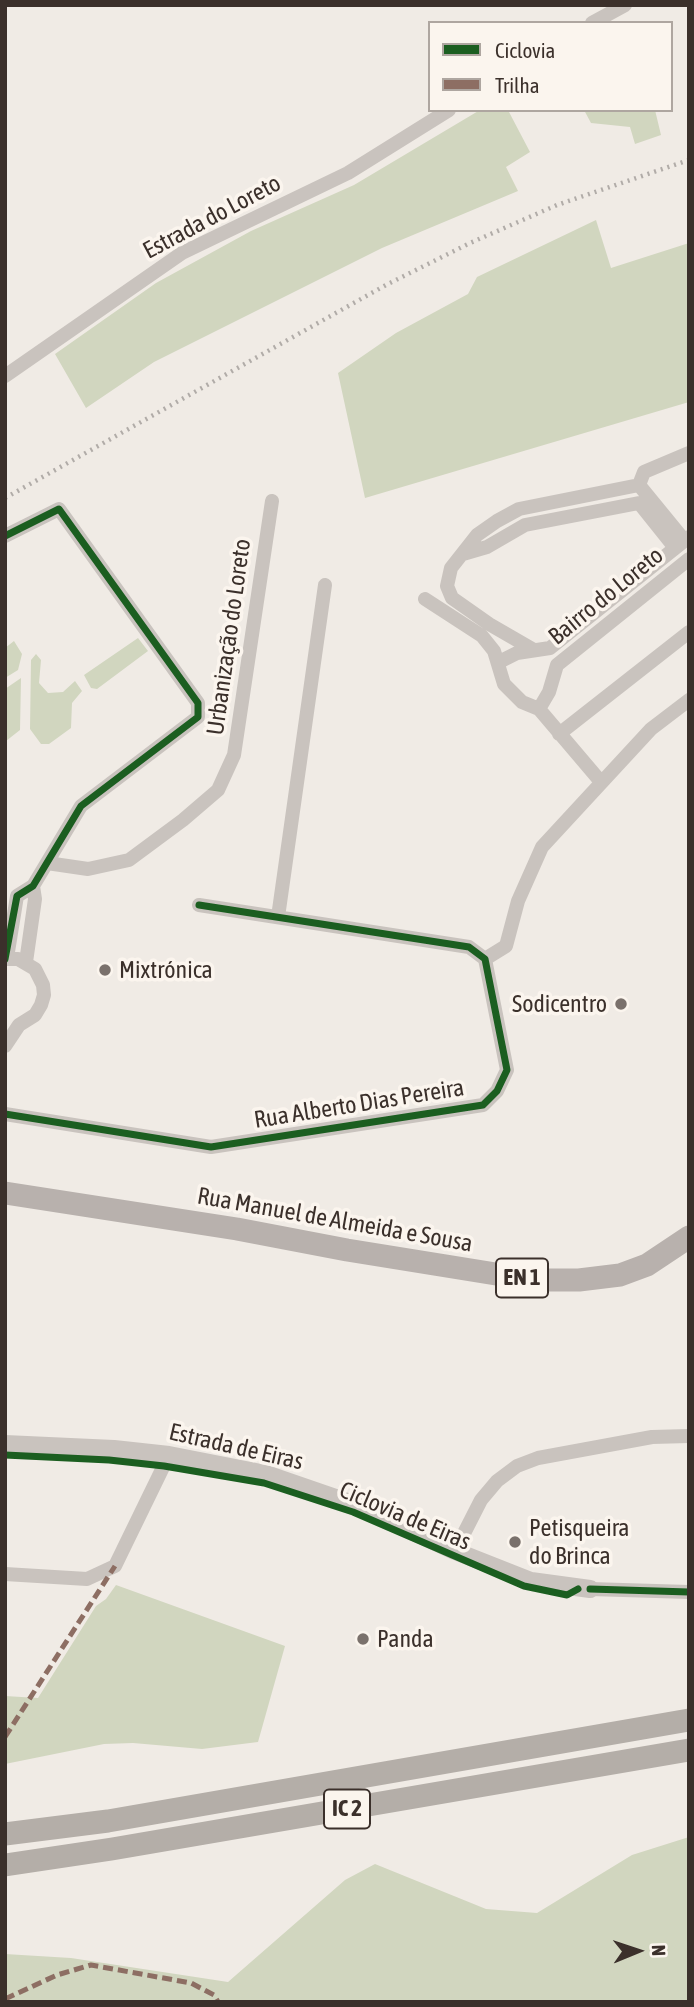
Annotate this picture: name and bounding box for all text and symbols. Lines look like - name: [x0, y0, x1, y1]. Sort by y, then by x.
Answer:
- legend: [428, 21, 673, 112]
- text: Ciclovia: [495, 38, 555, 62]
- text: Trilha: [495, 73, 540, 97]
- street label: Estrada do Loreto: [138, 169, 286, 265]
- street label: Urbanização do Loreto: [201, 537, 257, 737]
- street label: Bairro do Loreto: [543, 541, 669, 651]
- place label: Mixtrónica: [119, 956, 213, 984]
- marker: Mixtrónica: [97, 962, 113, 978]
- place label: Sodicentro: [512, 990, 607, 1018]
- marker: Sodicentro: [613, 996, 629, 1012]
- street label: Rua Alberto Dias Pereira: [252, 1073, 466, 1135]
- street label: Rua Manuel de Almeida e Sousa: [195, 1182, 475, 1258]
- road number: EN 1: [496, 1259, 548, 1298]
- street label: Estrada de Eiras: [166, 1418, 306, 1476]
- street label: Ciclovia de Eiras: [335, 1475, 475, 1557]
- place label: Petisqueira do Brinca: [529, 1514, 629, 1570]
- marker: Petisqueira do Brinca: [507, 1534, 523, 1550]
- place label: Panda: [377, 1625, 434, 1653]
- marker: Panda: [355, 1631, 371, 1647]
- road number: IC 2: [324, 1790, 370, 1828]
- north arrow: [603, 1916, 673, 1986]
- text: N: [648, 1944, 670, 1956]

